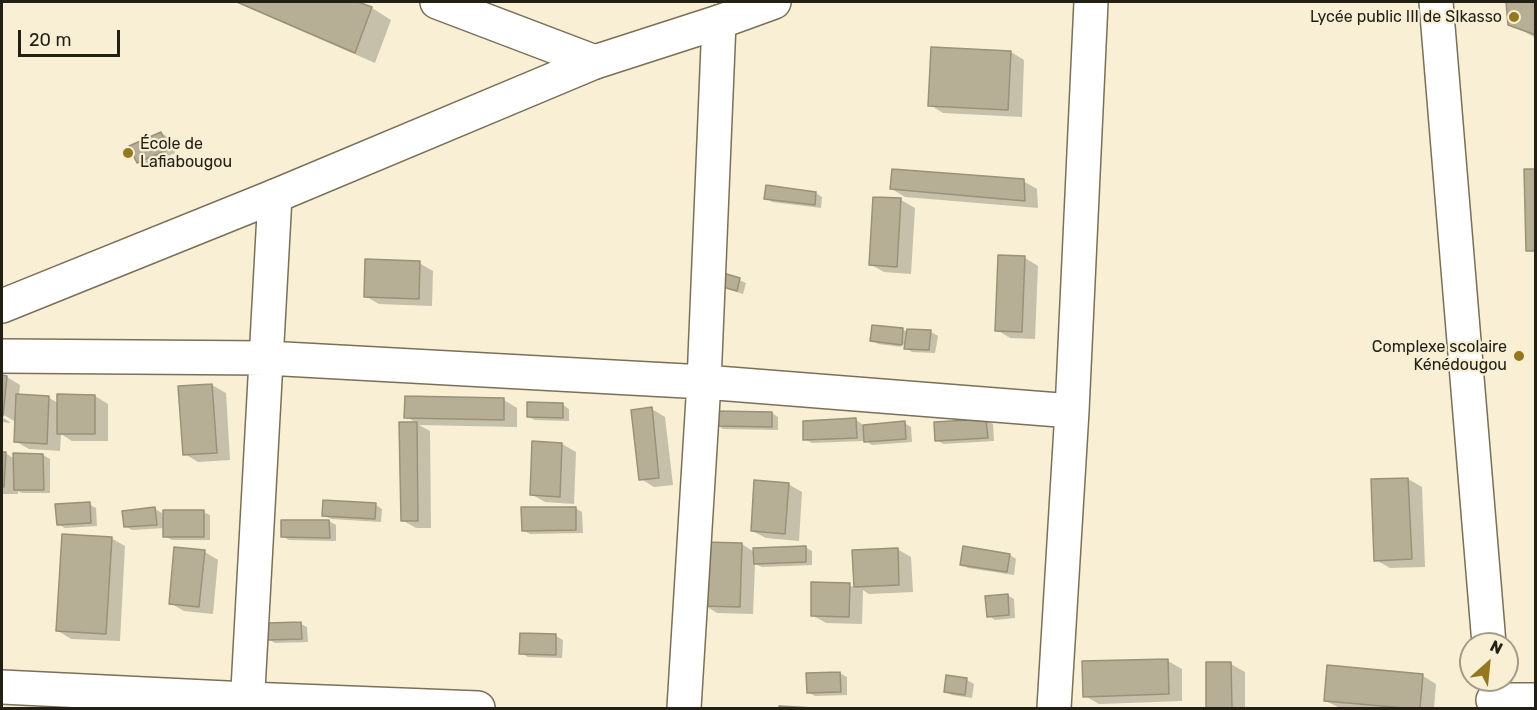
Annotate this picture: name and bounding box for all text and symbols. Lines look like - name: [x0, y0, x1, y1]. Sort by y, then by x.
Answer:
- place label: Lycée public III de SIkasso: [1310, 7, 1502, 27]
- marker: Lycée public III de SIkasso: [1507, 10, 1521, 24]
- scale bar: [21, 18, 123, 56]
- text: 20 m: [29, 29, 71, 51]
- place label: École de Lafiabougou: [140, 134, 232, 172]
- marker: École de Lafiabougou: [121, 146, 135, 160]
- place label: Complexe scolaire Kénédougou: [1372, 337, 1507, 375]
- marker: Complexe scolaire Kénédougou: [1512, 349, 1526, 363]
- north arrow: [1459, 632, 1519, 692]
- text: N: [1487, 636, 1506, 658]

